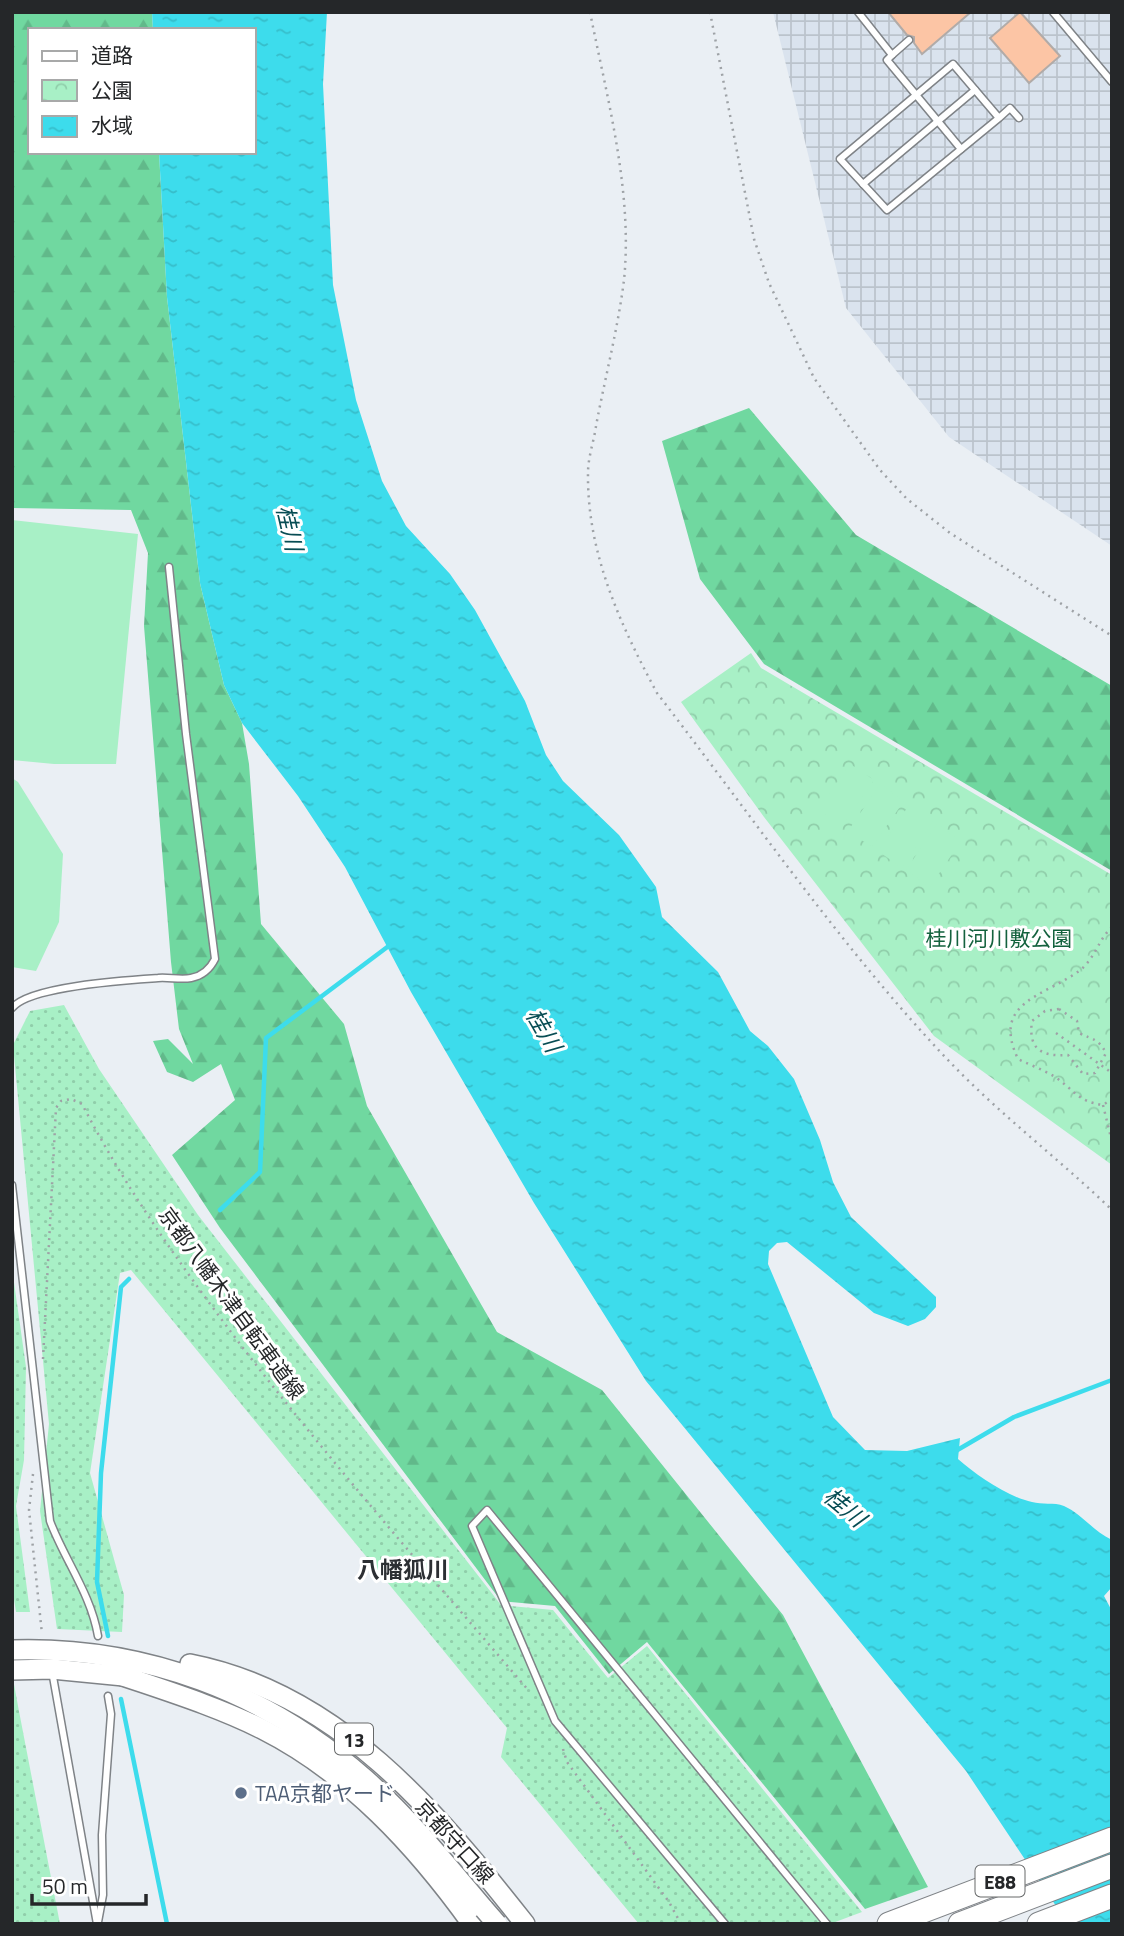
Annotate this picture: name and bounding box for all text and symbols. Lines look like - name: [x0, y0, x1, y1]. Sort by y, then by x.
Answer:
- legend: [28, 28, 256, 154]
- text: 道路: [91, 39, 133, 71]
- text: 公園: [91, 74, 133, 106]
- text: 水域: [91, 109, 133, 141]
- water label: 桂川: [268, 502, 313, 557]
- park label: 桂川河川敷公園: [926, 922, 1073, 954]
- water label: 桂川: [517, 1001, 572, 1061]
- street label: 京都八幡木津自転車道線: [151, 1200, 313, 1406]
- water label: 桂川: [816, 1479, 876, 1537]
- district label: 八幡狐川: [357, 1552, 449, 1587]
- road number: 13: [335, 1723, 373, 1754]
- place label: TAA京都ヤード: [255, 1777, 395, 1809]
- marker: TAA京都ヤード: [233, 1785, 249, 1801]
- street label: 京都守口線: [408, 1791, 502, 1891]
- scale bar: [32, 1862, 145, 1906]
- road number: E88: [976, 1866, 1024, 1896]
- text: 50 m: [42, 1870, 88, 1902]

